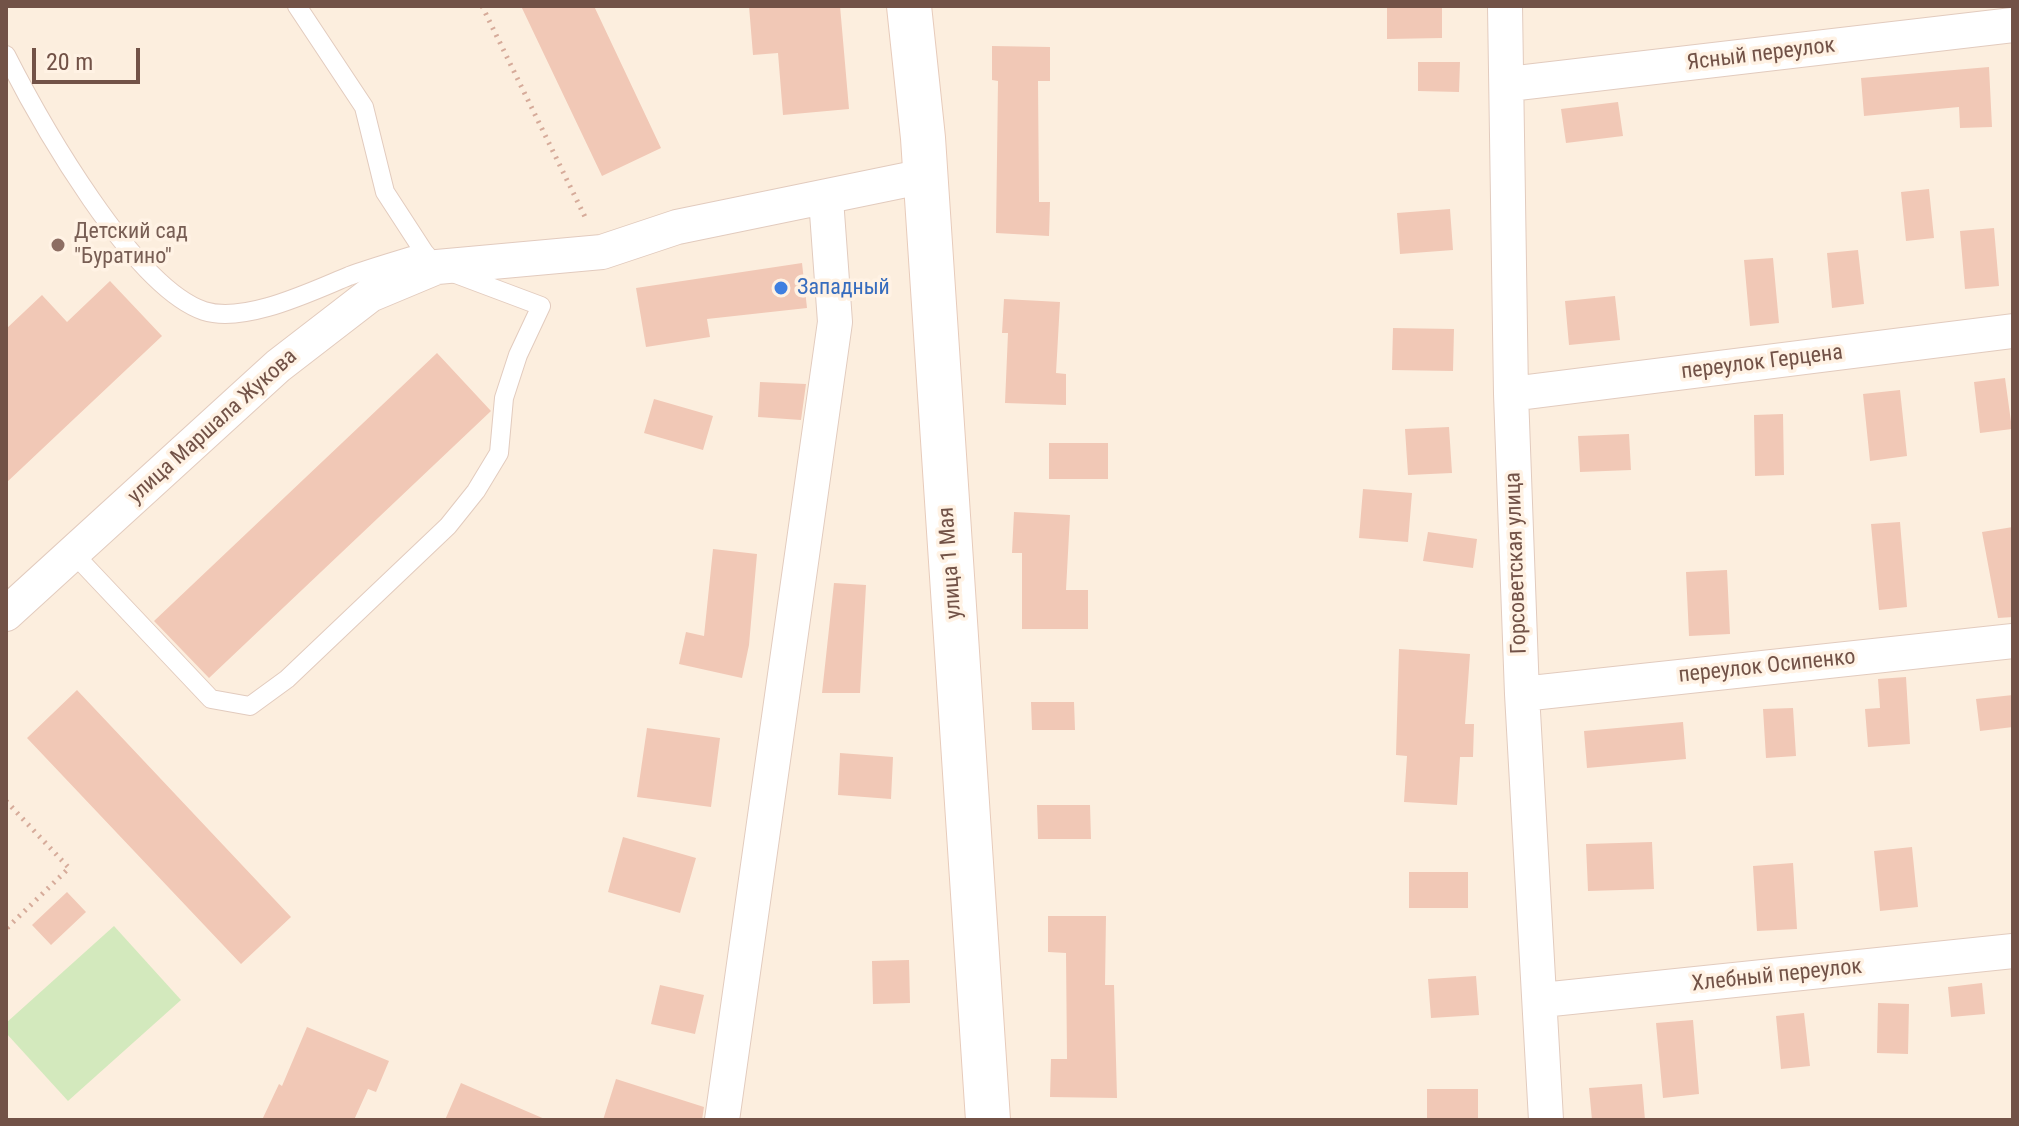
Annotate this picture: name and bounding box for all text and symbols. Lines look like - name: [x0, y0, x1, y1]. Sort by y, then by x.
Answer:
- scale bar: [36, 32, 144, 82]
- street label: Ясный переулок: [1685, 33, 1837, 77]
- text: 20 m: [46, 48, 93, 76]
- place label: Детский сад "Буратино": [74, 219, 188, 270]
- marker: Детский сад "Буратино": [49, 236, 67, 254]
- place label: Западный: [797, 275, 890, 301]
- marker: Западный: [772, 279, 790, 297]
- street label: переулок Герцена: [1680, 340, 1844, 386]
- street label: улица Маршала Жукова: [123, 344, 303, 510]
- street label: Горсоветская улица: [1501, 472, 1533, 654]
- street label: улица 1 Мая: [934, 506, 968, 620]
- street label: переулок Осипенко: [1677, 645, 1857, 689]
- street label: Хлебный переулок: [1691, 954, 1863, 998]

